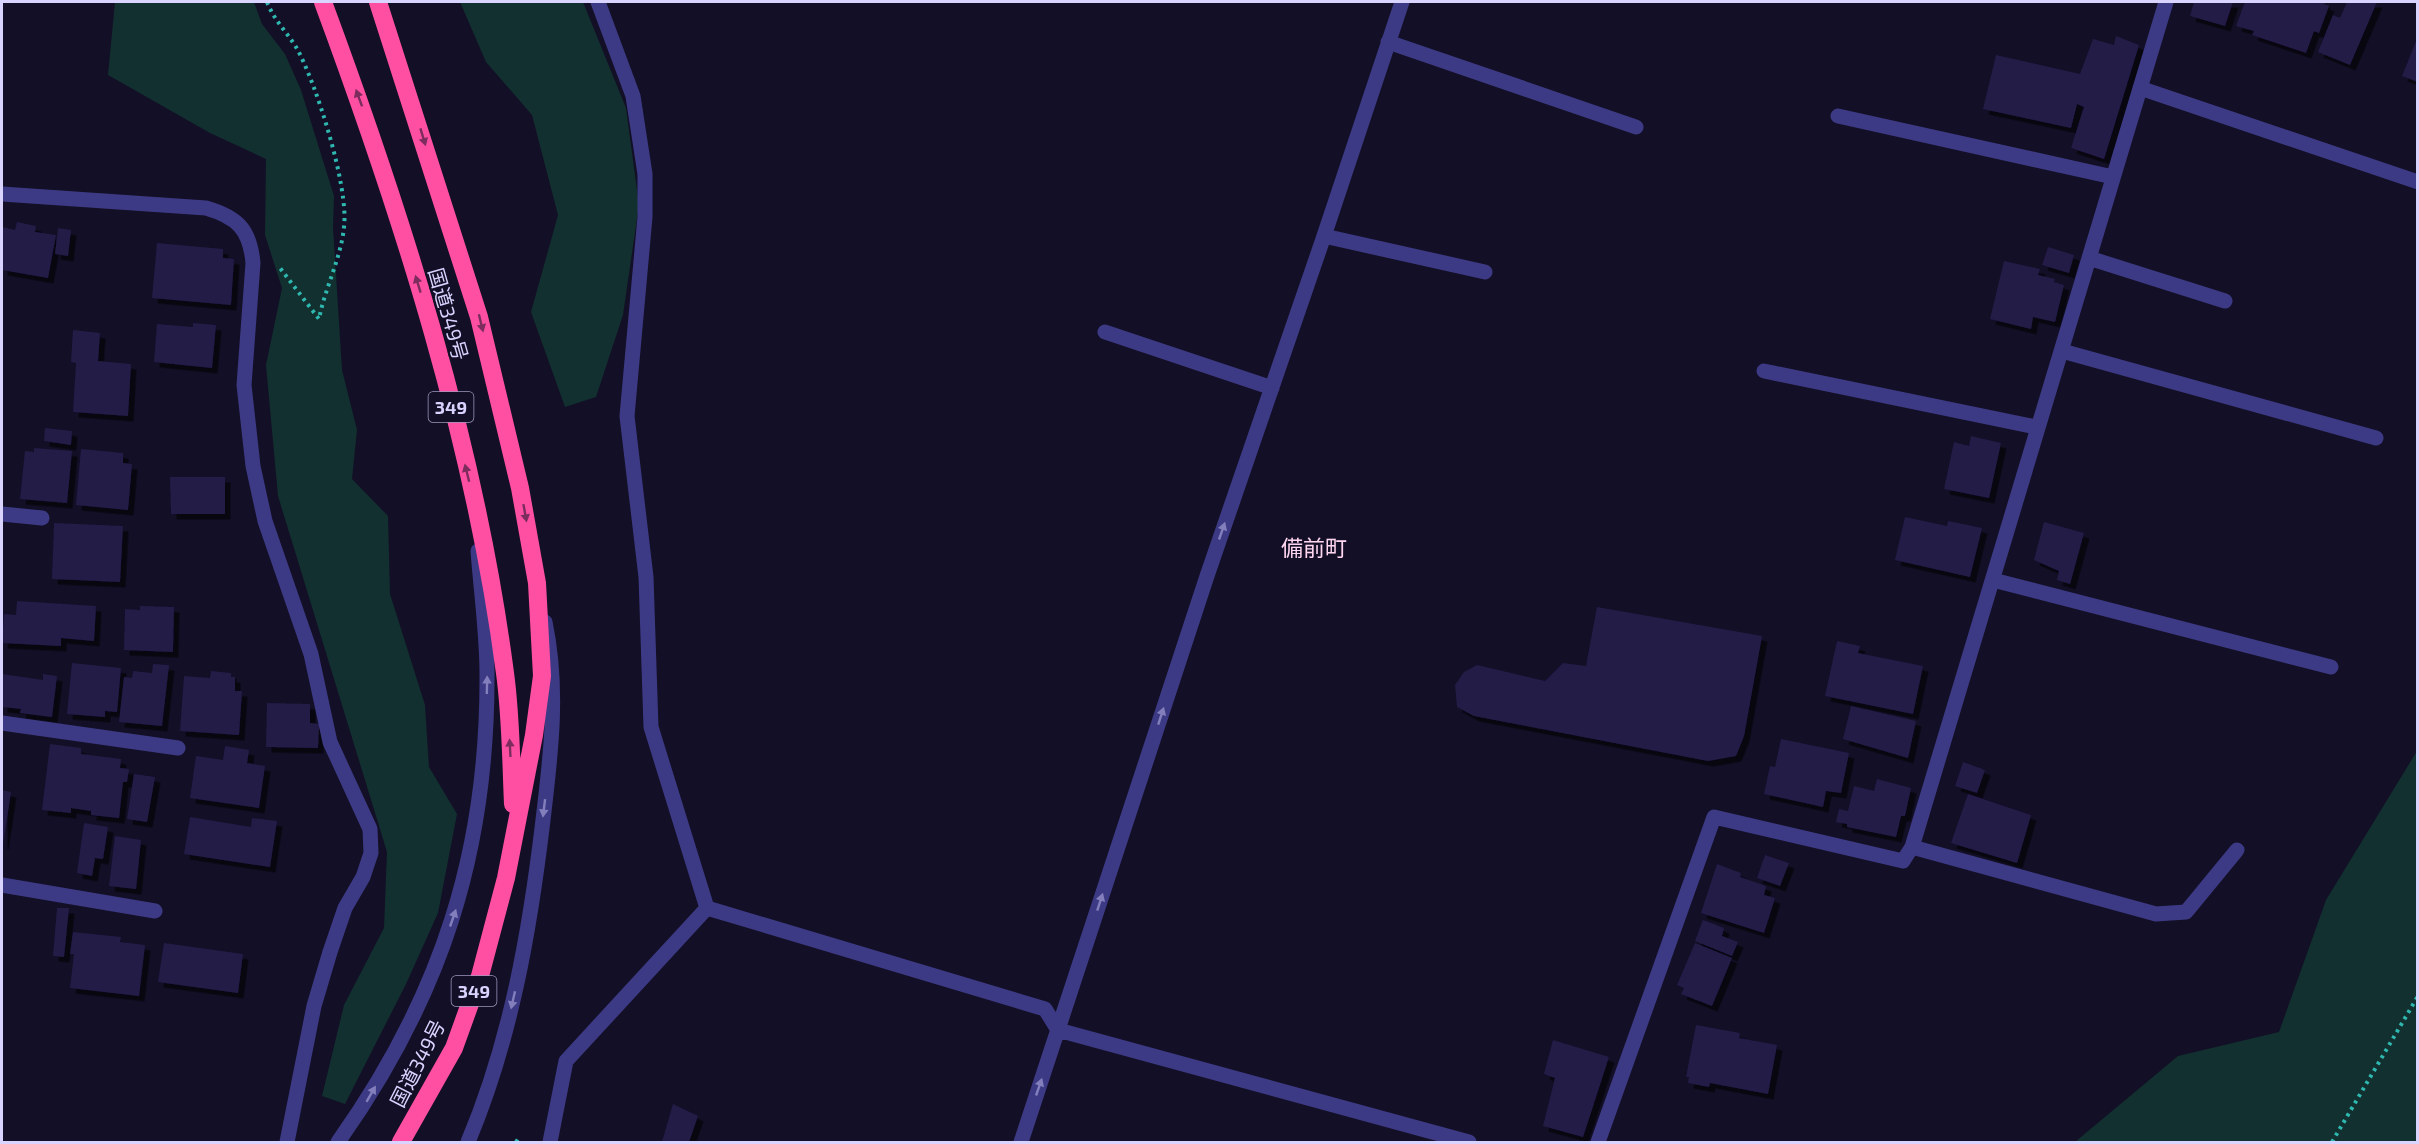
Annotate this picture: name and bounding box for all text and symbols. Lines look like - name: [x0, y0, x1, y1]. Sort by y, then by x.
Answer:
- one-way arrow: [353, 89, 363, 107]
- one-way arrow: [419, 128, 429, 146]
- street label: 国道349号: [424, 265, 474, 363]
- one-way arrow: [413, 275, 422, 293]
- one-way arrow: [476, 314, 486, 332]
- road number: 349: [428, 392, 474, 422]
- one-way arrow: [462, 463, 472, 482]
- one-way arrow: [520, 504, 529, 523]
- one-way arrow: [1218, 522, 1228, 540]
- district label: 備前町: [1281, 534, 1347, 560]
- one-way arrow: [482, 675, 492, 694]
- one-way arrow: [1157, 707, 1166, 725]
- one-way arrow: [505, 738, 515, 757]
- one-way arrow: [540, 799, 549, 818]
- one-way arrow: [1096, 893, 1106, 911]
- one-way arrow: [449, 909, 459, 927]
- road number: 349: [452, 976, 496, 1006]
- one-way arrow: [507, 991, 517, 1009]
- street label: 国道349号: [385, 1015, 449, 1111]
- one-way arrow: [1035, 1078, 1045, 1096]
- one-way arrow: [366, 1085, 376, 1102]

